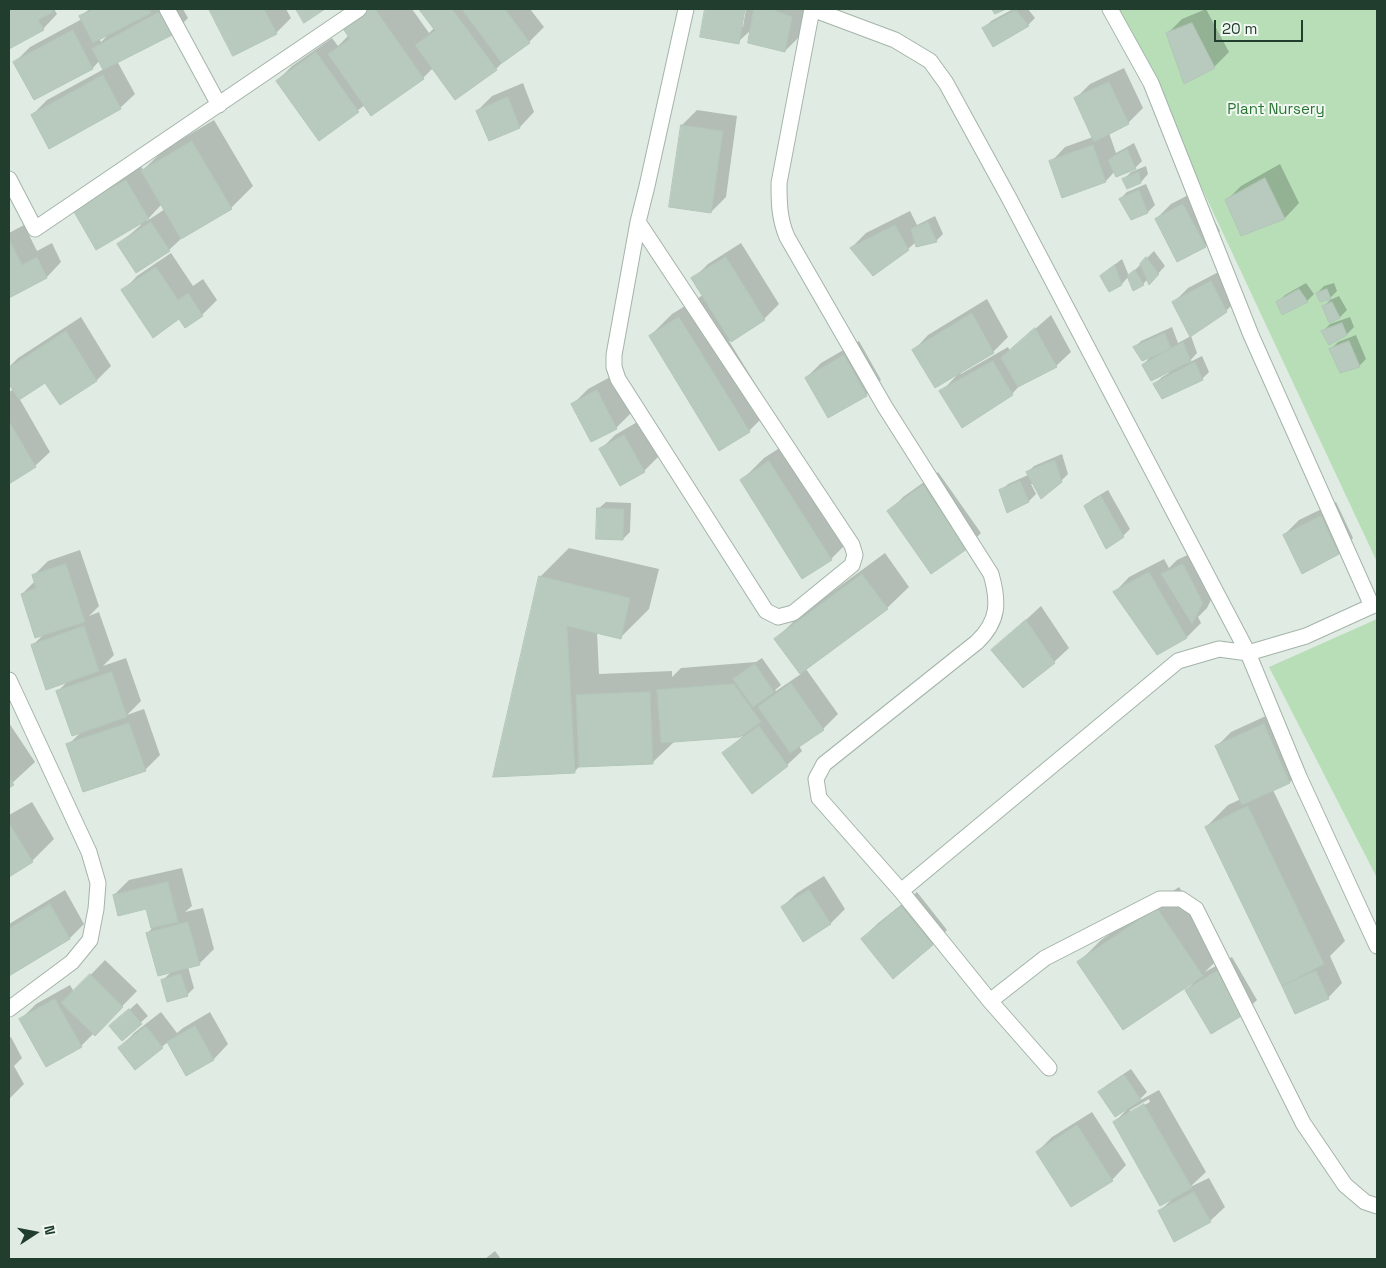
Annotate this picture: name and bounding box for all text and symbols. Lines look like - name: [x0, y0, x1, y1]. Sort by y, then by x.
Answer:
- scale bar: [1216, 10, 1305, 42]
- text: 20 m: [1222, 19, 1257, 38]
- park label: Plant Nursery: [1227, 101, 1325, 119]
- north arrow: [10, 1208, 60, 1258]
- text: N: [40, 1224, 59, 1236]

